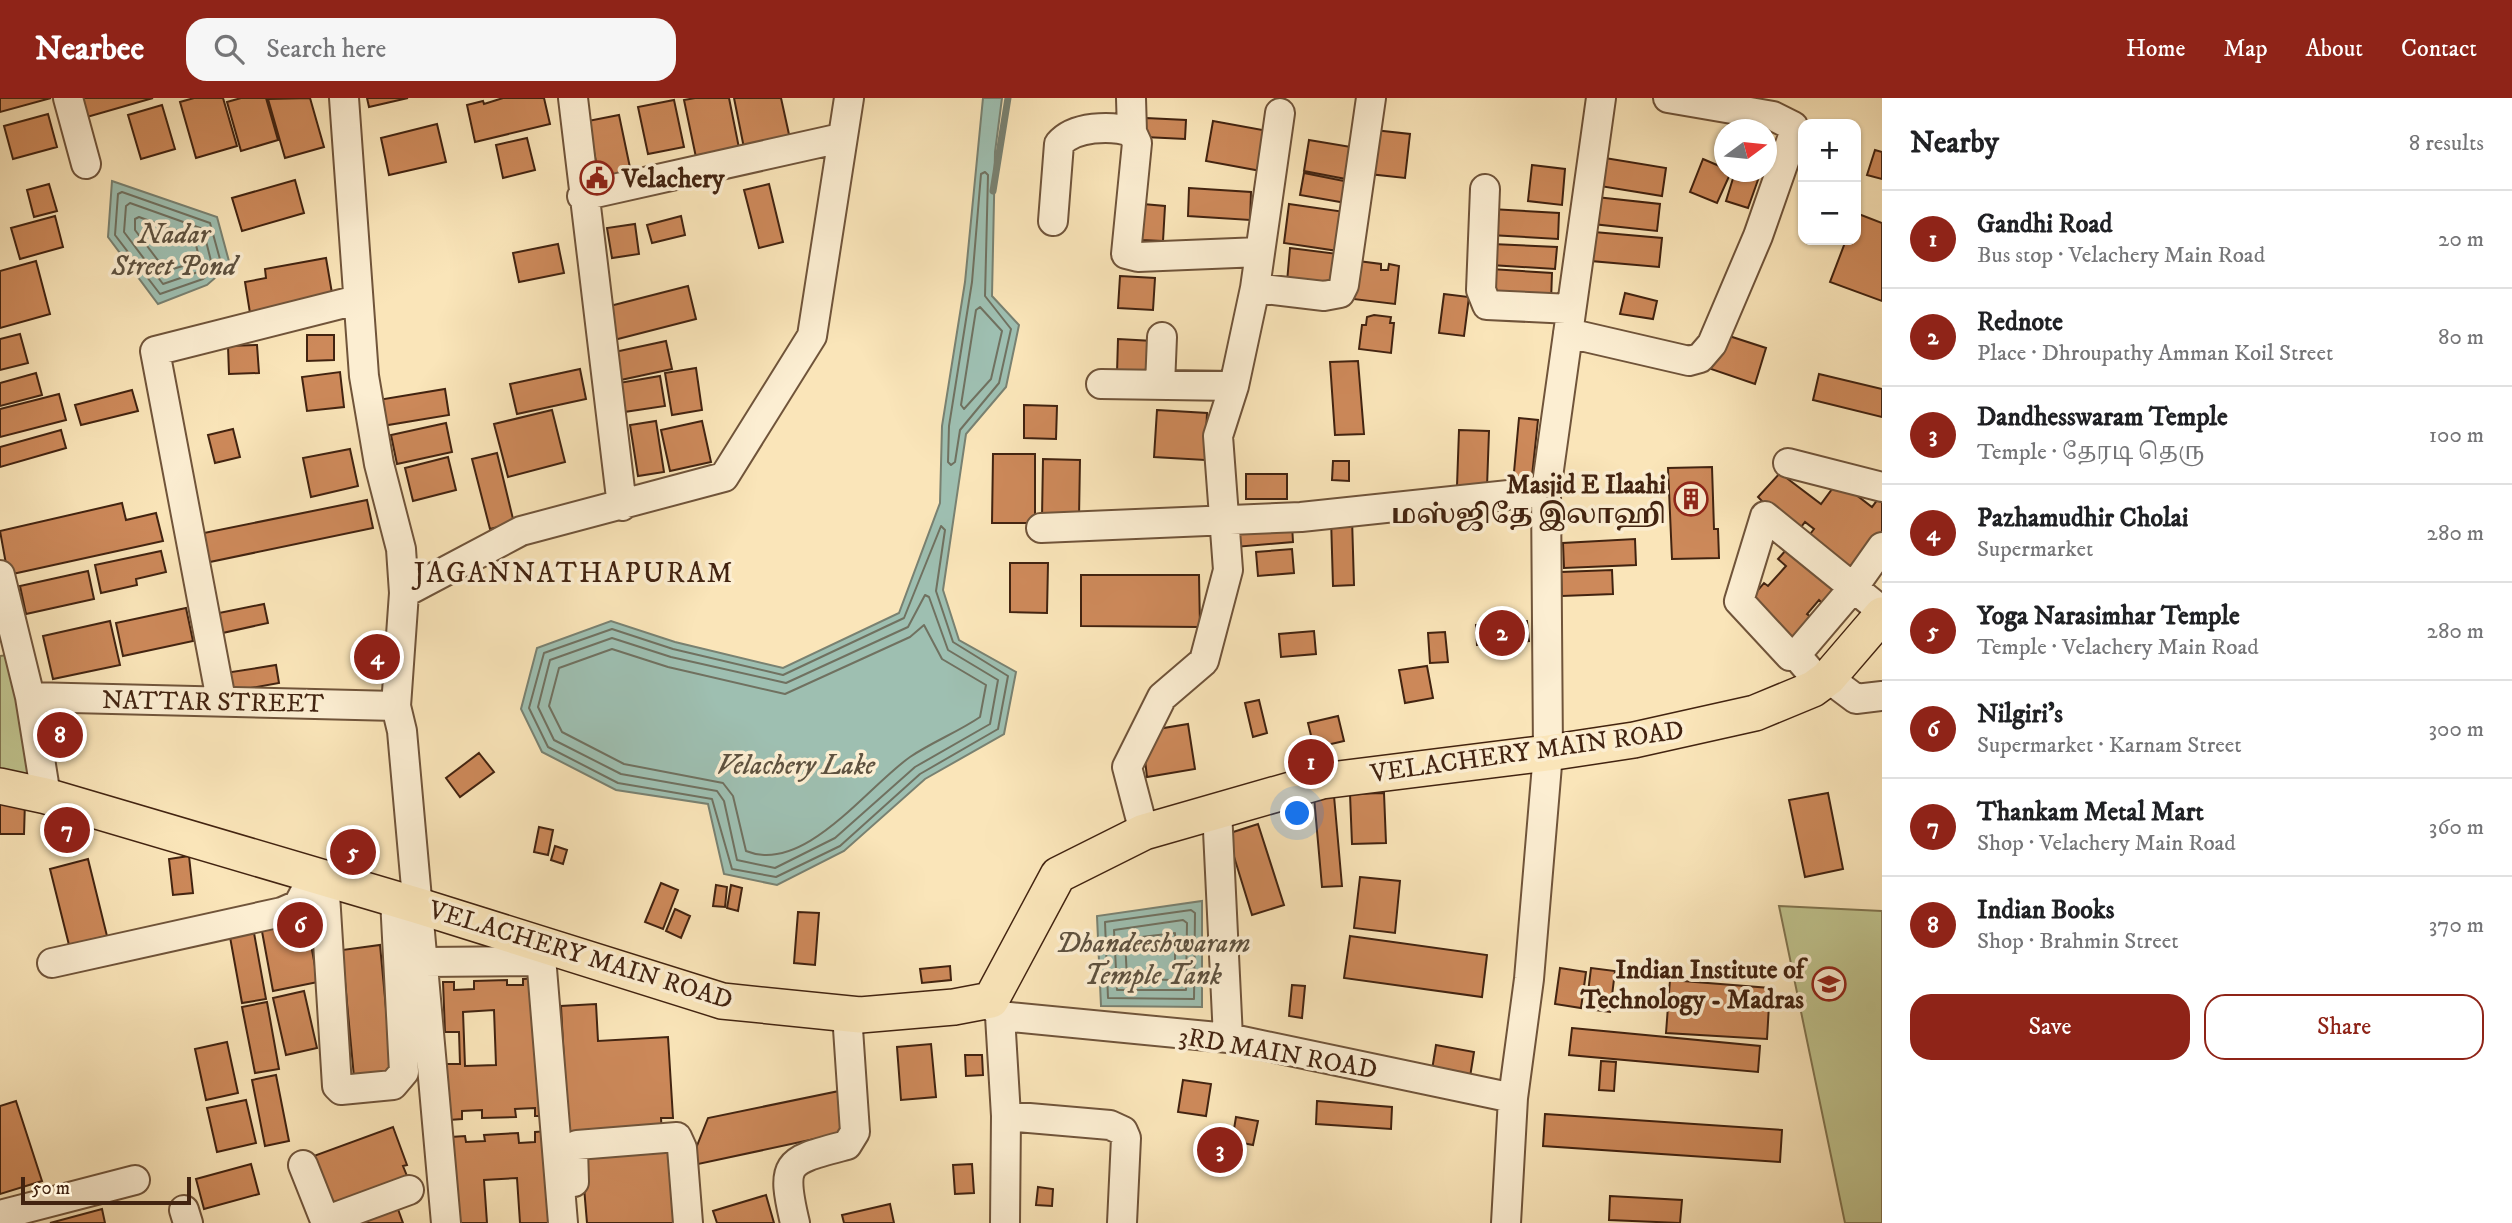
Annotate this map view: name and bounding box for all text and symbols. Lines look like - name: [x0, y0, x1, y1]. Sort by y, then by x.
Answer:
- search box: [186, 18, 676, 81]
- text: Nearbee: [35, 29, 144, 70]
- icon: search: [210, 30, 248, 68]
- text: Search here: [266, 33, 386, 66]
- text: Home: [2126, 34, 2185, 64]
- text: Map: [2223, 34, 2268, 64]
- text: About: [2306, 34, 2363, 64]
- text: Contact: [2401, 34, 2477, 64]
- north arrow: [1714, 119, 1777, 182]
- map controls: [1798, 119, 1861, 245]
- button: +: [1798, 119, 1861, 182]
- text: Nearby: [1910, 125, 1999, 162]
- text: 8 results: [2409, 129, 2484, 158]
- public building icon: Velachery: [578, 159, 616, 197]
- place label: Velachery: [621, 163, 725, 196]
- button: −: [1798, 182, 1861, 245]
- text: Gandhi Road: [1977, 208, 2112, 241]
- water label: Nadar Street Pond: [111, 217, 240, 284]
- text: 1: [1929, 225, 1937, 254]
- text: 20 m: [2438, 225, 2484, 254]
- text: Bus stop · Velachery Main Road: [1977, 241, 2265, 270]
- text: Rednote: [1977, 306, 2063, 339]
- text: 2: [1927, 323, 1939, 352]
- text: 80 m: [2438, 323, 2484, 352]
- text: Place · Dhroupathy Amman Koil Street: [1977, 339, 2333, 368]
- text: Dandhesswaram Temple: [1977, 401, 2228, 434]
- text: 3: [1929, 421, 1937, 450]
- text: 100 m: [2429, 421, 2484, 450]
- text: Temple · தேரடி தெரு: [1977, 438, 2204, 467]
- place label: Masjid E Ilaahi மஸ்ஜிதே இலாஹி: [1391, 469, 1666, 532]
- building icon: Masjid E Ilaahi மஸ்ஜிதே இலாஹி: [1672, 480, 1710, 518]
- text: Pazhamudhir Cholai: [1977, 502, 2189, 535]
- text: 4: [1926, 519, 1940, 548]
- text: 280 m: [2427, 519, 2484, 548]
- text: Supermarket: [1977, 535, 2093, 564]
- district label: JAGANNATHAPURAM: [411, 556, 734, 591]
- text: Yoga Narasimhar Temple: [1977, 600, 2240, 633]
- pin: 2: [1479, 607, 1525, 659]
- text: 5: [1927, 617, 1939, 646]
- text: 280 m: [2427, 617, 2484, 646]
- pin: 4: [354, 631, 400, 683]
- text: Temple · Velachery Main Road: [1977, 633, 2259, 662]
- street label: NATTAR STREET: [102, 684, 325, 721]
- text: Nilgiri's: [1977, 698, 2063, 731]
- pin: 8: [37, 709, 83, 761]
- street label: VELACHERY MAIN ROAD: [1367, 714, 1686, 791]
- text: 6: [1927, 715, 1939, 744]
- text: 300 m: [2428, 715, 2484, 744]
- text: Supermarket · Karnam Street: [1977, 731, 2242, 760]
- pin: 1: [1288, 736, 1334, 788]
- water label: Velachery Lake: [717, 748, 877, 783]
- your location: [1280, 796, 1314, 830]
- text: Thankam Metal Mart: [1977, 796, 2204, 829]
- pin: 7: [44, 804, 90, 856]
- text: 7: [1927, 813, 1939, 842]
- text: 360 m: [2429, 813, 2484, 842]
- pin: 5: [330, 826, 376, 878]
- text: Shop · Velachery Main Road: [1977, 829, 2236, 858]
- street label: VELACHERY MAIN ROAD: [424, 893, 737, 1017]
- text: Indian Books: [1977, 894, 2114, 927]
- pin: 6: [277, 899, 323, 951]
- text: 8: [1927, 911, 1939, 940]
- text: 370 m: [2429, 911, 2484, 940]
- water label: Dhandeeshwaram Temple Tank: [1056, 926, 1250, 993]
- text: Shop · Brahmin Street: [1977, 927, 2179, 956]
- place label: Indian Institute of Technology - Madras: [1580, 954, 1809, 1017]
- school or university icon: Indian Institute of Technology - Madras: [1810, 965, 1848, 1003]
- button: Save: [1910, 994, 2190, 1060]
- button: Share: [2204, 994, 2484, 1060]
- street label: 3RD MAIN ROAD: [1176, 1020, 1380, 1087]
- pin: 3: [1197, 1124, 1243, 1176]
- scale bar: [21, 1174, 191, 1206]
- text: 50 m: [32, 1177, 70, 1200]

